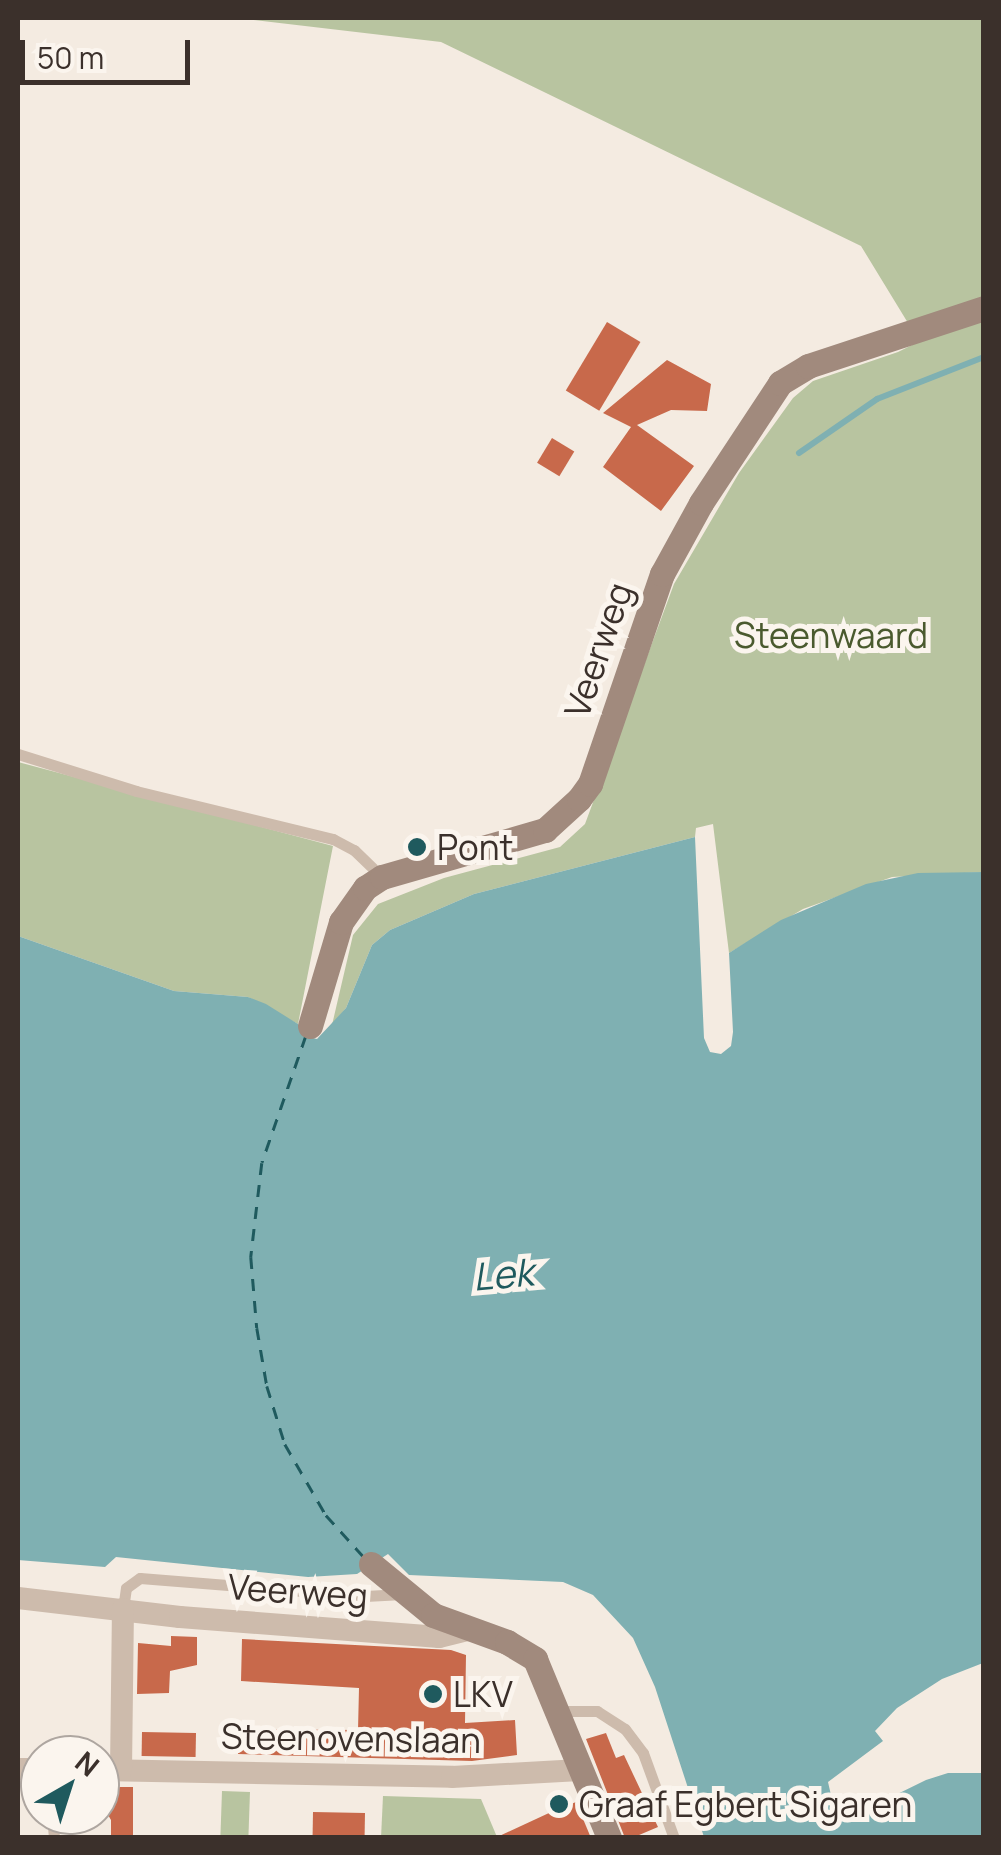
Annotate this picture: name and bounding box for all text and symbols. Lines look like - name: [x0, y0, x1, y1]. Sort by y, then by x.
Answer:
- scale bar: [25, 20, 195, 82]
- text: 50 m: [37, 37, 104, 78]
- street label: Veerweg: [555, 577, 641, 723]
- park label: Steenwaard: [734, 614, 928, 656]
- place label: Pont: [437, 826, 514, 868]
- marker: Pont: [406, 836, 428, 858]
- water label: Lek: [471, 1249, 535, 1299]
- street label: Veerweg: [227, 1565, 369, 1617]
- place label: LKV: [453, 1673, 513, 1715]
- marker: LKV: [422, 1683, 444, 1705]
- street label: Steenovenslaan: [221, 1715, 481, 1761]
- north arrow: [20, 1735, 120, 1835]
- text: N: [68, 1742, 107, 1784]
- place label: Graaf Egbert Sigaren: [579, 1783, 912, 1825]
- marker: Graaf Egbert Sigaren: [548, 1793, 570, 1815]

